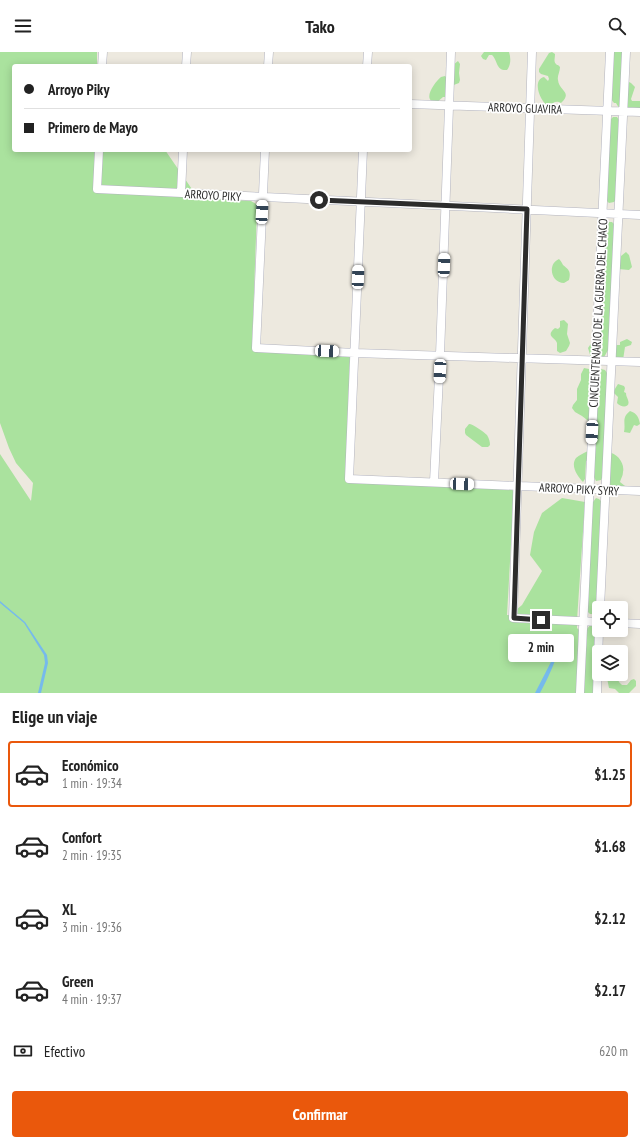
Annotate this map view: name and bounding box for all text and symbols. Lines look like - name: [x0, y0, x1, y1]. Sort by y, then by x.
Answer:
- icon: menu: [12, 15, 34, 37]
- text: Tako: [305, 15, 335, 38]
- icon: search: [606, 15, 628, 37]
- text: Arroyo Piky: [48, 80, 109, 99]
- street label: ARROYO GUAVIRA: [488, 99, 563, 117]
- text: Primero de Mayo: [48, 118, 138, 137]
- street label: ARROYO PIKY: [184, 186, 242, 204]
- route start: [310, 191, 328, 209]
- car: [255, 200, 269, 224]
- street label: CINCUENTENARIO DE LA GUERRA DEL CHACO: [586, 218, 610, 408]
- car: [438, 253, 450, 277]
- car: [352, 265, 364, 289]
- car: [315, 344, 339, 358]
- car: [433, 359, 447, 383]
- car: [585, 420, 599, 444]
- car: [450, 478, 474, 490]
- street label: ARROYO PIKY SYRY: [539, 479, 620, 499]
- map controls: [592, 601, 628, 681]
- button: locate: [592, 601, 628, 637]
- route end: [532, 611, 550, 629]
- callout: 2 min: [508, 634, 574, 662]
- text: 2 min: [528, 639, 554, 656]
- button: layers: [592, 645, 628, 681]
- text: Elige un viaje: [12, 705, 97, 728]
- icon: car: [14, 756, 50, 792]
- text: Económico: [62, 756, 119, 775]
- text: $1.25: [594, 765, 626, 784]
- text: 1 min · 19:34: [62, 775, 122, 792]
- icon: car: [14, 828, 50, 864]
- text: Confort: [62, 828, 102, 847]
- text: $1.68: [594, 837, 626, 856]
- text: 2 min · 19:35: [62, 847, 122, 864]
- icon: car: [14, 900, 50, 936]
- text: XL: [62, 900, 76, 919]
- text: $2.12: [594, 909, 626, 928]
- text: 3 min · 19:36: [62, 919, 122, 936]
- icon: car: [14, 972, 50, 1008]
- text: Green: [62, 972, 94, 991]
- text: $2.17: [594, 981, 626, 1000]
- text: 4 min · 19:37: [62, 991, 122, 1008]
- icon: cash: [12, 1040, 34, 1062]
- text: Efectivo: [44, 1042, 85, 1061]
- text: 620 m: [599, 1043, 628, 1060]
- button: Confirmar: [12, 1091, 628, 1137]

